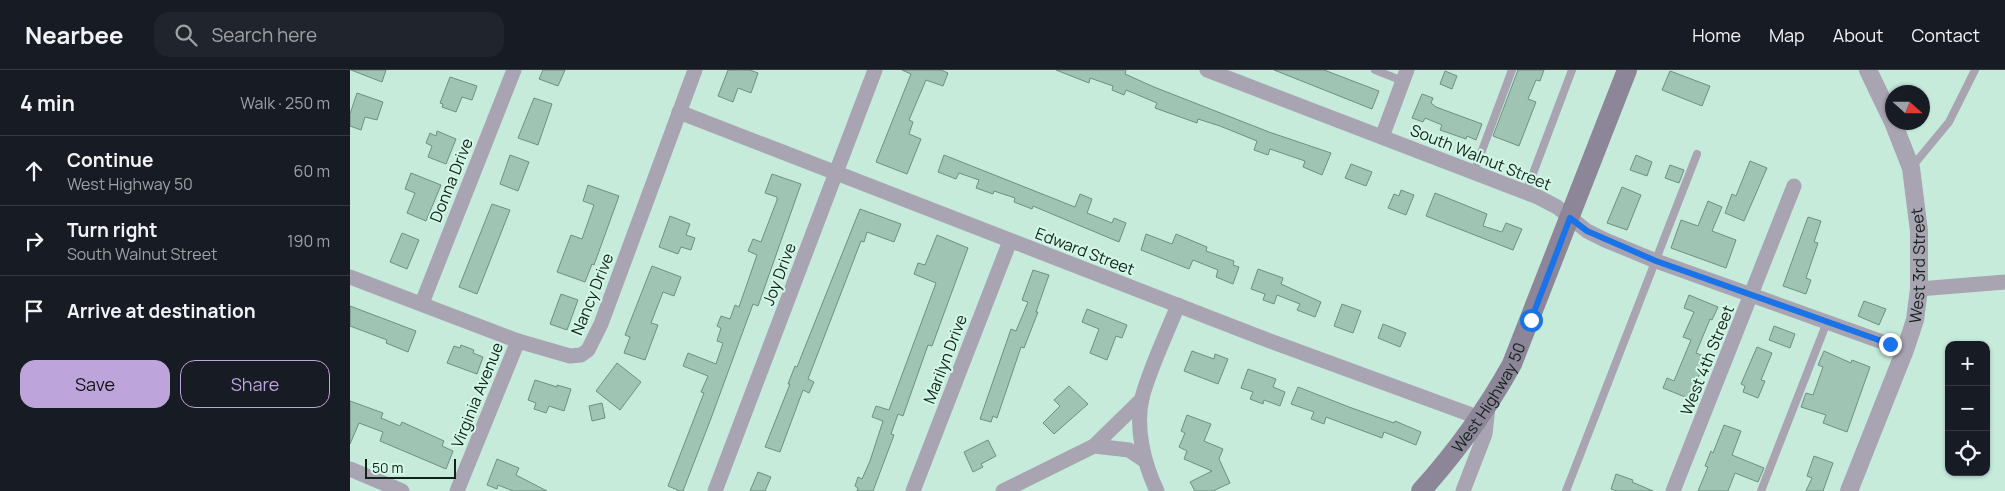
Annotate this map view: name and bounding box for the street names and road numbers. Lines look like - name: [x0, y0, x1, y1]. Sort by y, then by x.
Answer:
- street label: South Walnut Street: [1407, 119, 1555, 195]
- street label: Donna Drive: [424, 135, 478, 225]
- street label: West 3rd Street: [1904, 207, 1930, 325]
- street label: Edward Street: [1032, 222, 1138, 280]
- street label: Joy Drive: [757, 239, 801, 309]
- street label: Nancy Drive: [566, 250, 618, 338]
- street label: West 4th Street: [1675, 302, 1739, 418]
- street label: Marilyn Drive: [918, 311, 972, 407]
- street label: Virginia Avenue: [446, 339, 508, 451]
- street label: West Highway 50: [1446, 339, 1530, 457]

